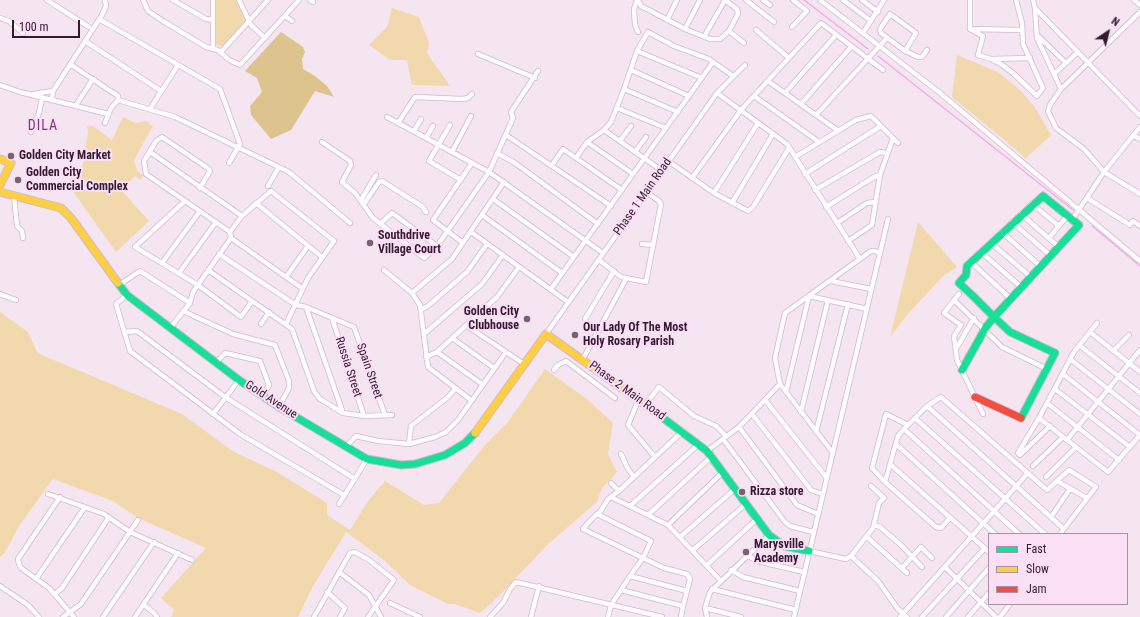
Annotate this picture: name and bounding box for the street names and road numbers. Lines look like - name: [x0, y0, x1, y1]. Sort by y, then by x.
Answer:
- street label: Phase 1 Main Road: [611, 156, 675, 238]
- street label: Russia Street: [331, 335, 365, 399]
- street label: Spain Street: [353, 342, 385, 400]
- street label: Phase 2 Main Road: [586, 358, 668, 424]
- street label: Gold Avenue: [242, 378, 300, 422]

